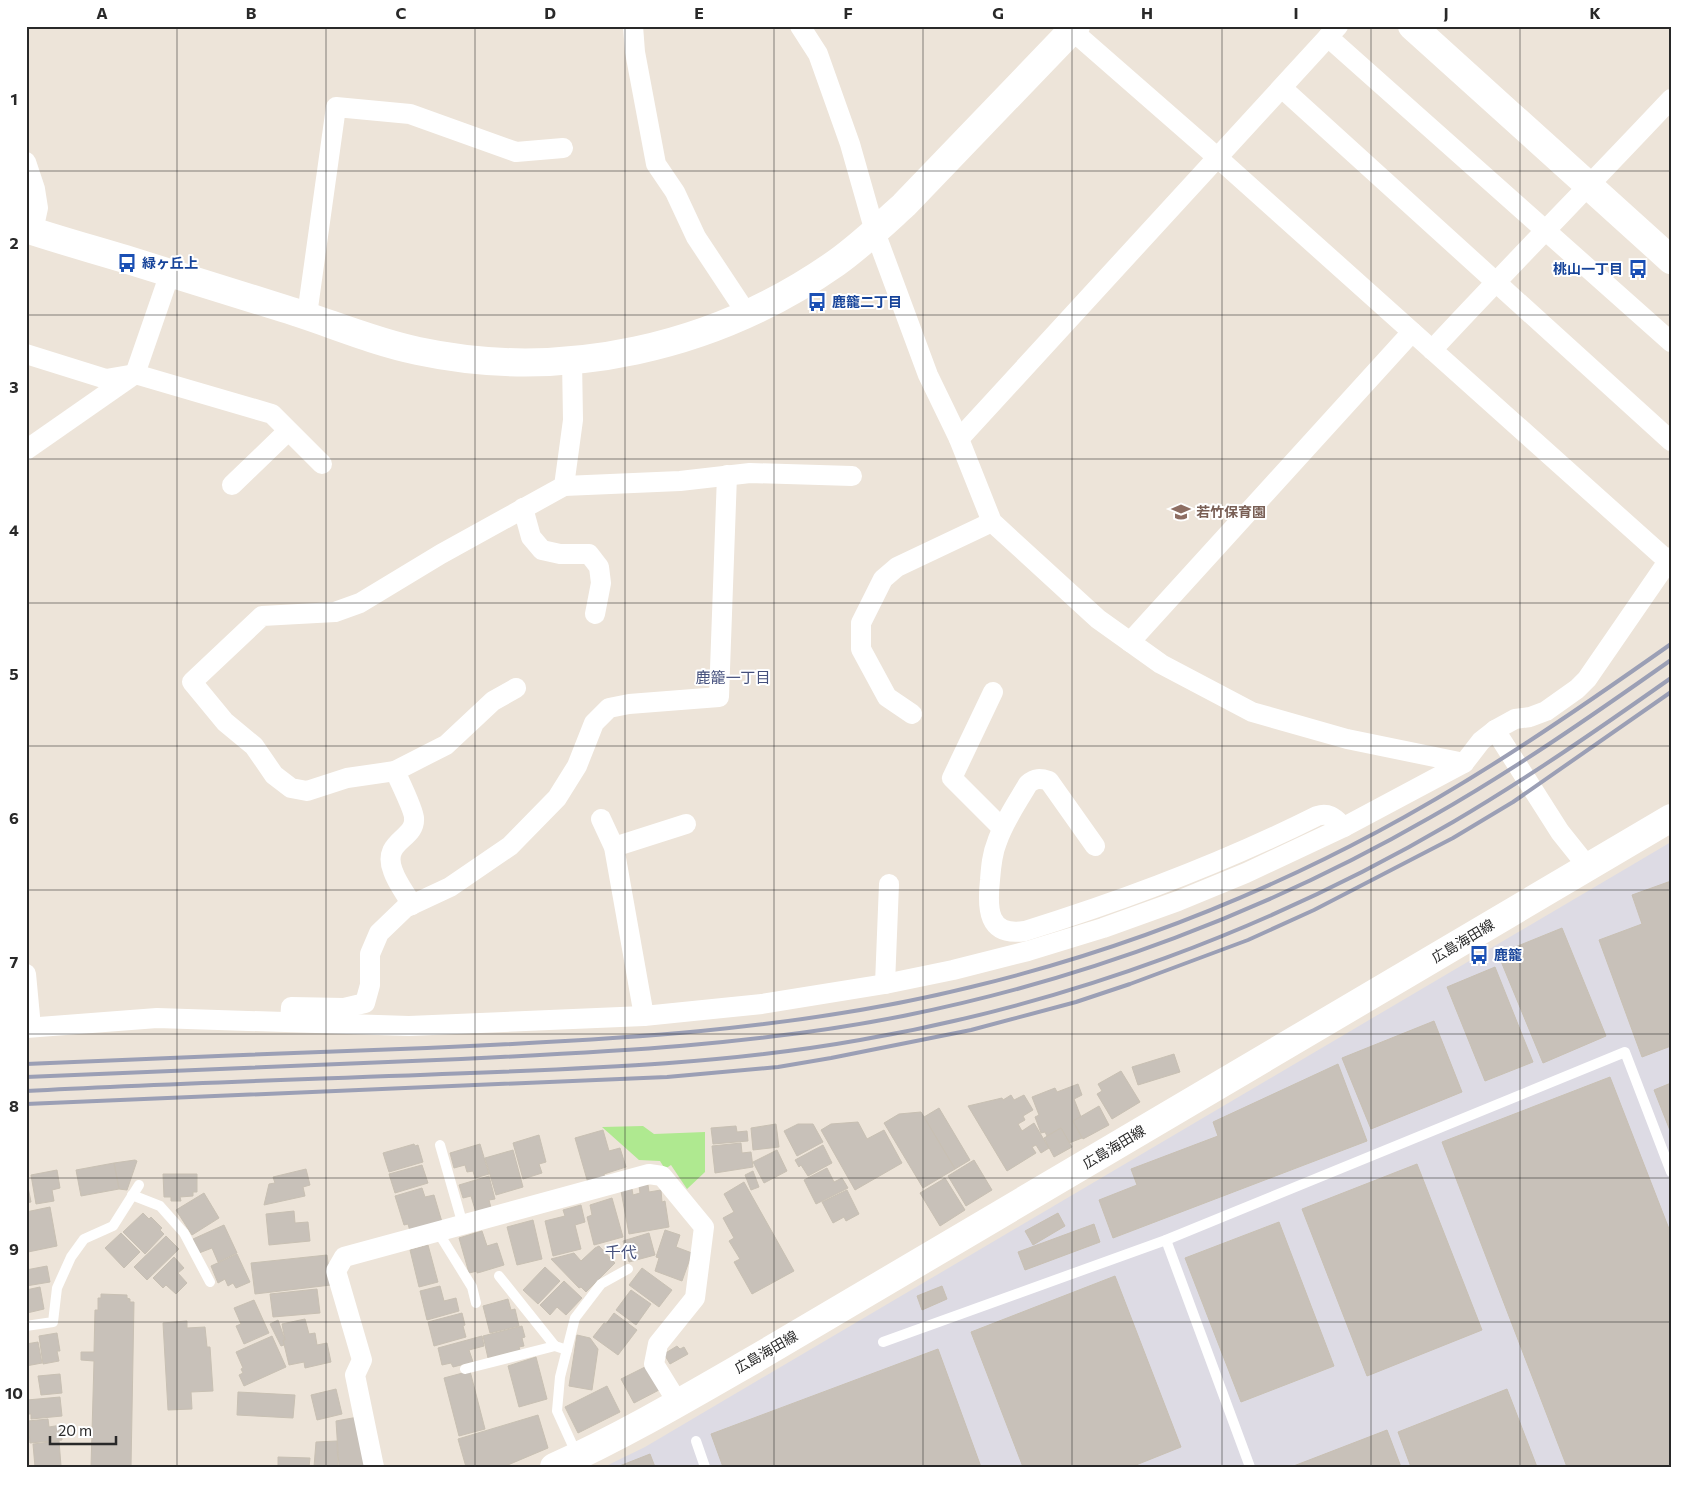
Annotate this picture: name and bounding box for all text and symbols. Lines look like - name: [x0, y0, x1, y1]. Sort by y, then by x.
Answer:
- text: A: [96, 3, 108, 22]
- text: B: [246, 3, 257, 22]
- text: C: [396, 3, 407, 22]
- text: D: [544, 3, 556, 22]
- text: E: [694, 3, 704, 22]
- text: F: [843, 3, 853, 22]
- text: G: [992, 3, 1004, 22]
- text: H: [1141, 3, 1153, 22]
- text: I: [1293, 3, 1299, 22]
- text: J: [1443, 3, 1449, 22]
- text: K: [1589, 3, 1601, 22]
- text: 1: [10, 89, 18, 108]
- text: 2: [9, 233, 19, 252]
- bus stop icon: 緑ヶ丘上: [116, 252, 138, 274]
- place label: 緑ヶ丘上: [142, 254, 198, 271]
- bus stop icon: 桃山一丁目: [1627, 258, 1649, 280]
- place label: 桃山一丁目: [1553, 260, 1623, 277]
- bus stop icon: 鹿籠二丁目: [806, 291, 828, 313]
- place label: 鹿籠二丁目: [832, 293, 902, 310]
- text: 3: [9, 377, 19, 396]
- school or university icon: 若竹保育園: [1170, 501, 1192, 523]
- place label: 若竹保育園: [1196, 503, 1266, 520]
- text: 4: [9, 520, 19, 539]
- text: 5: [9, 664, 19, 683]
- district label: 鹿籠一丁目: [695, 668, 771, 686]
- text: 6: [9, 808, 19, 827]
- street label: 広島海田線: [1428, 915, 1497, 966]
- bus stop icon: 鹿籠: [1468, 944, 1490, 966]
- place label: 鹿籠: [1494, 946, 1522, 963]
- text: 7: [10, 952, 19, 971]
- text: 8: [9, 1096, 19, 1115]
- street label: 広島海田線: [1079, 1121, 1148, 1172]
- text: 9: [9, 1239, 19, 1258]
- district label: 千代: [605, 1242, 637, 1261]
- street label: 広島海田線: [731, 1327, 800, 1376]
- text: 10: [5, 1383, 23, 1402]
- scale bar: [50, 1413, 116, 1445]
- text: 20 m: [58, 1421, 92, 1439]

